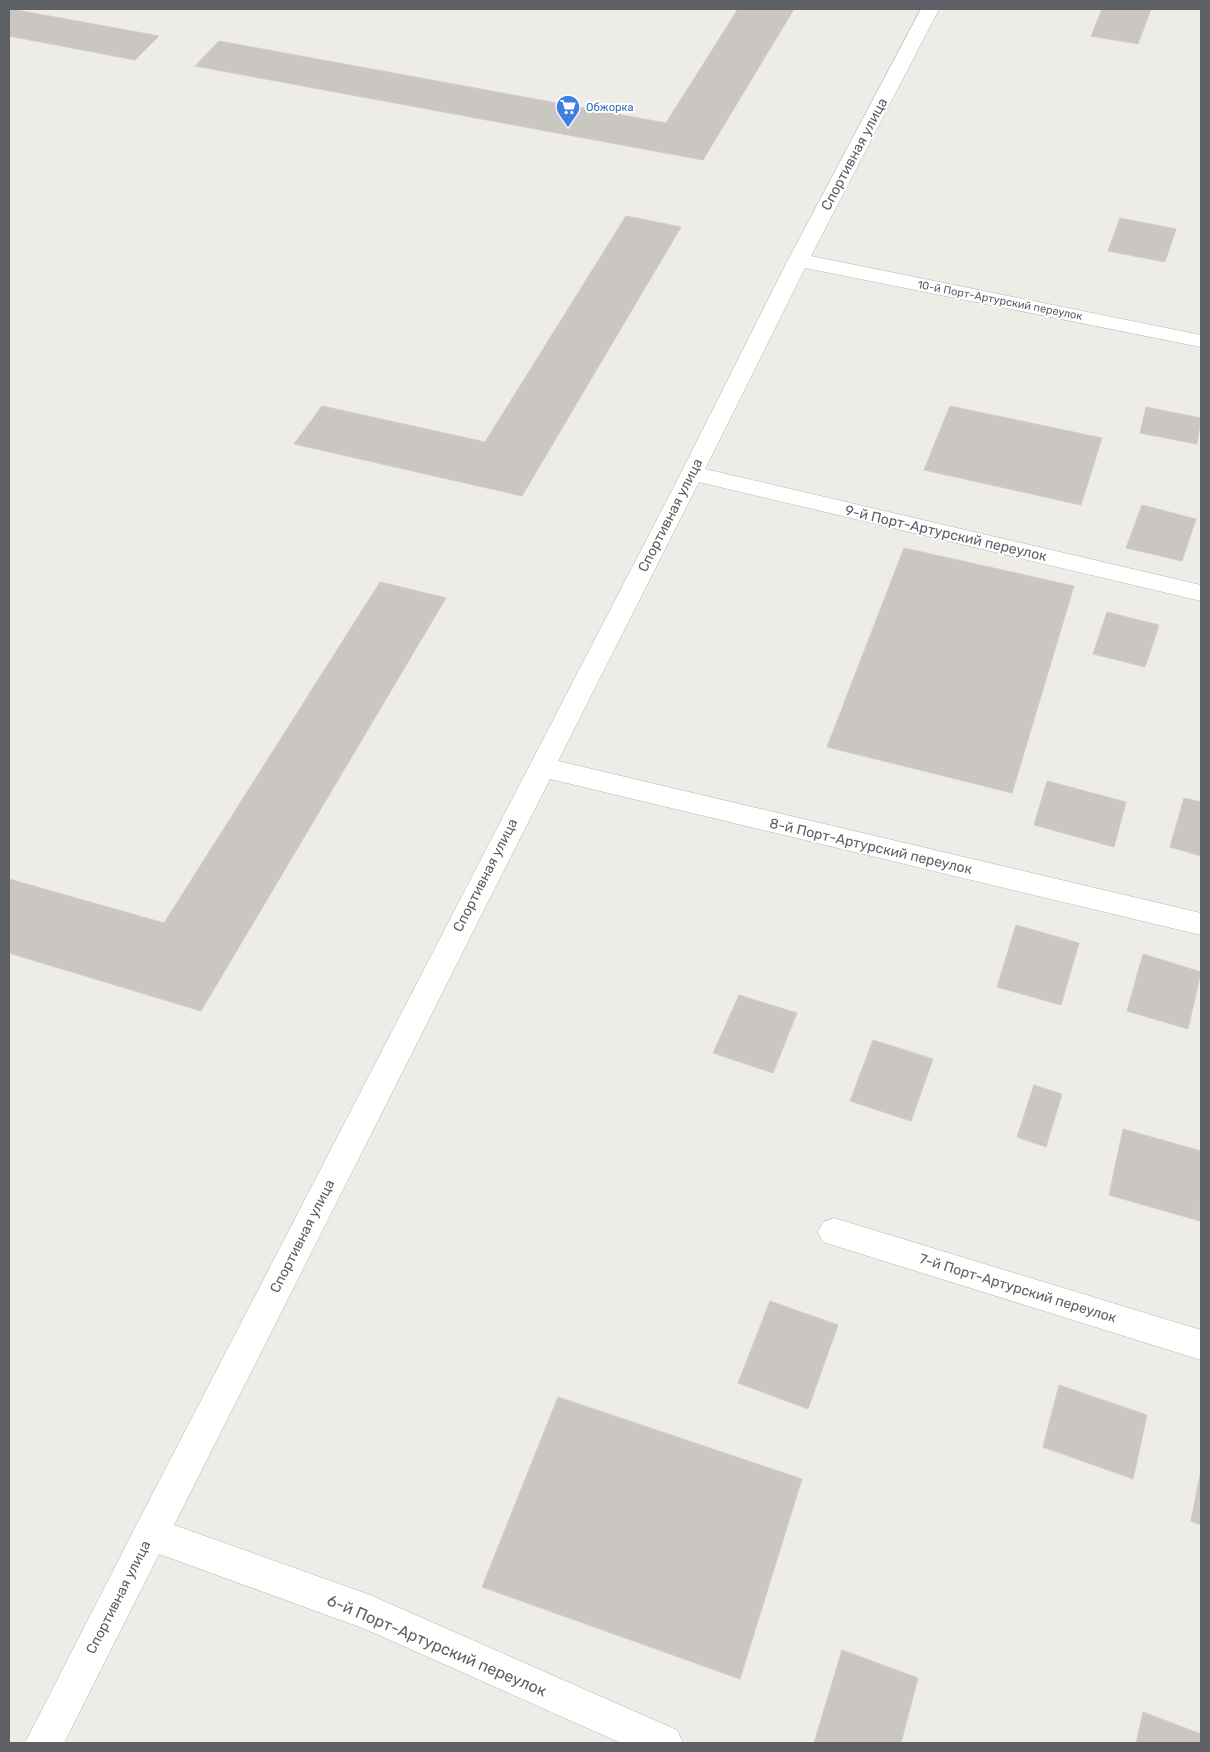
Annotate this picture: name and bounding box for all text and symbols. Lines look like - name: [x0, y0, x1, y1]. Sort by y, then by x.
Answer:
- supermarket icon: Обжорка: [555, 94, 581, 128]
- street label: Спортивная улица: [818, 95, 891, 213]
- place label: Обжорка: [586, 101, 633, 114]
- street label: 10-й Порт-Артурский переулок: [916, 278, 1084, 323]
- street label: Спортивная улица: [634, 456, 706, 575]
- street label: 9-й Порт-Артурский переулок: [843, 502, 1049, 565]
- street label: 8-й Порт-Артурский переулок: [768, 815, 974, 878]
- street label: Спортивная улица: [449, 816, 521, 935]
- street label: Спортивная улица: [266, 1177, 338, 1296]
- street label: 7-й Порт-Артурский переулок: [917, 1250, 1119, 1327]
- street label: Спортивная улица: [82, 1538, 154, 1657]
- street label: 6-й Порт-Артурский переулок: [324, 1590, 550, 1701]

